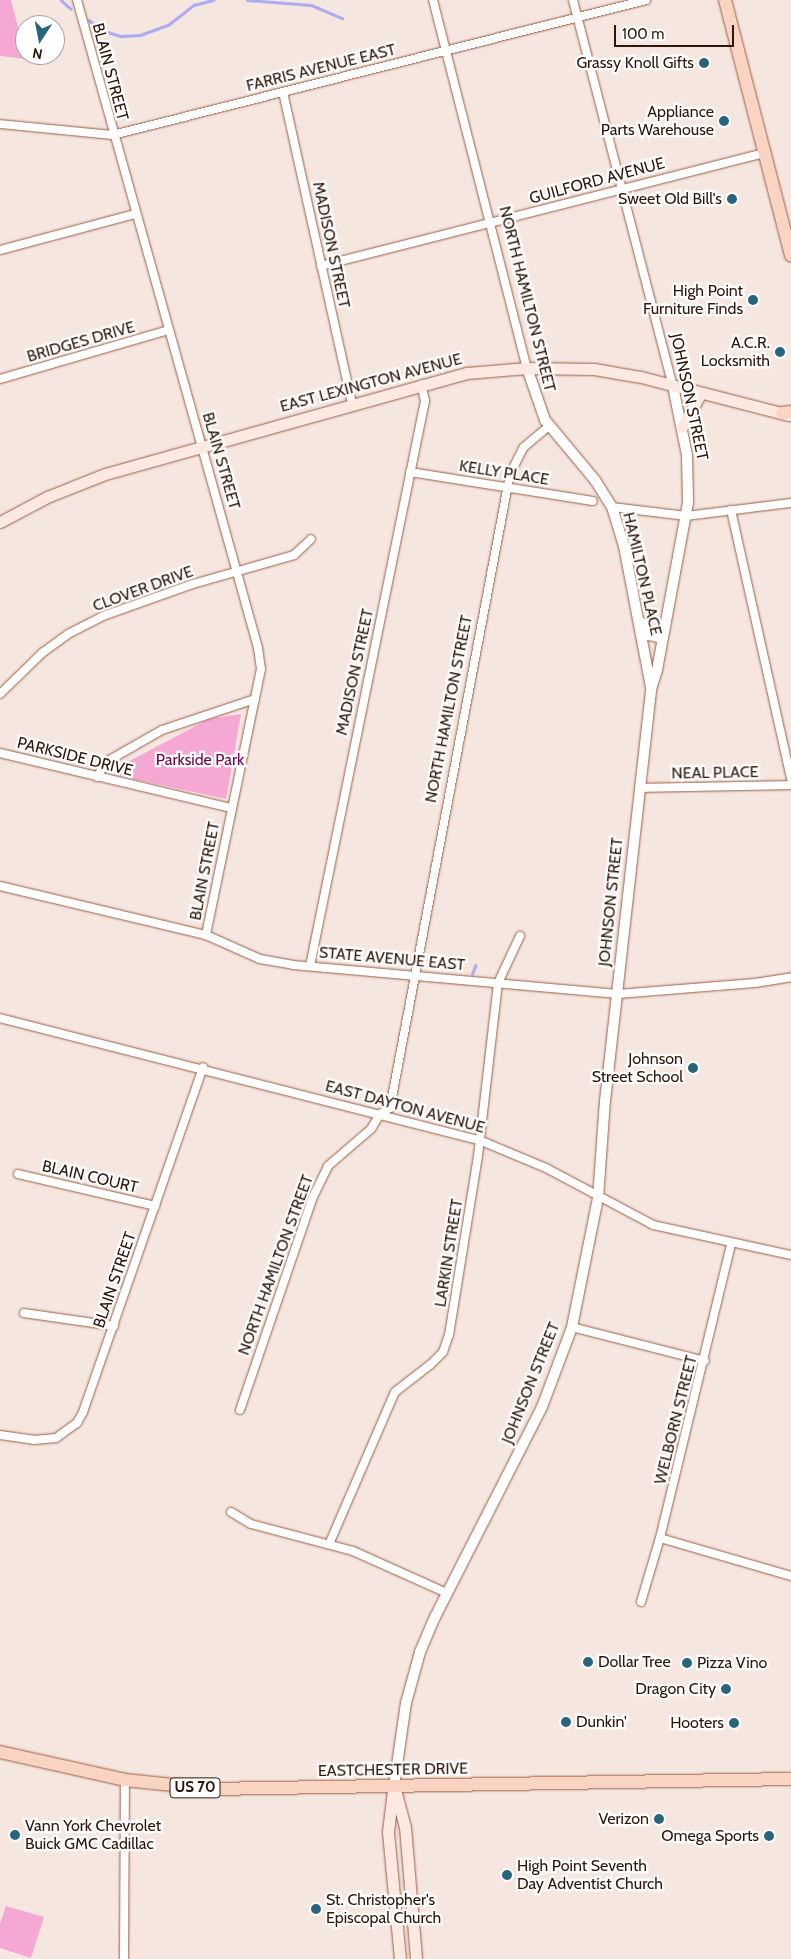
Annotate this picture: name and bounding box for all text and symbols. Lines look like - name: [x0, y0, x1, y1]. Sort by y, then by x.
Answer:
- north arrow: [15, 15, 65, 65]
- scale bar: [616, 15, 736, 47]
- street label: BLAIN STREET: [88, 21, 132, 123]
- text: 100 m: [622, 25, 664, 43]
- street label: FARRIS AVENUE EAST: [244, 40, 398, 96]
- text: N: [31, 44, 44, 64]
- place label: Grassy Knoll Gifts: [576, 53, 694, 73]
- marker: Grassy Knoll Gifts: [698, 57, 710, 69]
- place label: Appliance Parts Warehouse: [601, 102, 714, 140]
- marker: Appliance Parts Warehouse: [718, 115, 730, 127]
- street label: GUILFORD AVENUE: [527, 154, 667, 208]
- street label: MADISON STREET: [308, 180, 354, 310]
- place label: Sweet Old Bill's: [618, 189, 722, 209]
- marker: Sweet Old Bill's: [726, 193, 738, 205]
- street label: NORTH HAMILTON STREET: [495, 204, 559, 394]
- place label: High Point Furniture Finds: [643, 281, 743, 319]
- marker: High Point Furniture Finds: [747, 294, 759, 306]
- street label: BRIDGES DRIVE: [25, 317, 137, 367]
- street label: JOHNSON STREET: [666, 332, 712, 462]
- place label: A.C.R. Locksmith: [701, 333, 770, 371]
- marker: A.C.R. Locksmith: [774, 346, 786, 358]
- street label: EAST LEXINGTON AVENUE: [278, 349, 464, 417]
- street label: BLAIN STREET: [198, 410, 244, 512]
- street label: KELLY PLACE: [458, 456, 550, 490]
- street label: HAMILTON PLACE: [618, 510, 666, 638]
- street label: CLOVER DRIVE: [90, 562, 196, 616]
- street label: MADISON STREET: [332, 607, 378, 737]
- street label: NORTH HAMILTON STREET: [421, 614, 477, 804]
- street label: PARKSIDE DRIVE: [15, 733, 135, 781]
- park label: Parkside Park: [156, 750, 244, 770]
- street label: NEAL PLACE: [671, 763, 759, 783]
- street label: BLAIN STREET: [186, 820, 224, 922]
- street label: JOHNSON STREET: [595, 837, 627, 967]
- street label: STATE AVENUE EAST: [318, 943, 466, 975]
- place label: Johnson Street School: [592, 1049, 683, 1087]
- marker: Johnson Street School: [687, 1062, 699, 1074]
- street label: EAST DAYTON AVENUE: [323, 1076, 487, 1138]
- street label: BLAIN COURT: [40, 1157, 140, 1197]
- street label: NORTH HAMILTON STREET: [234, 1172, 318, 1358]
- street label: LARKIN STREET: [431, 1198, 467, 1308]
- street label: BLAIN STREET: [90, 1230, 140, 1330]
- street label: JOHNSON STREET: [498, 1319, 564, 1447]
- street label: WELBORN STREET: [651, 1354, 701, 1486]
- place label: Dollar Tree: [598, 1652, 671, 1672]
- place label: Pizza Vino: [697, 1653, 767, 1673]
- marker: Dollar Tree: [582, 1656, 594, 1668]
- marker: Pizza Vino: [681, 1657, 693, 1669]
- place label: Dragon City: [635, 1679, 716, 1699]
- marker: Dragon City: [720, 1683, 732, 1695]
- place label: Dunkin': [576, 1712, 627, 1732]
- place label: Hooters: [670, 1713, 724, 1733]
- marker: Dunkin': [560, 1716, 572, 1728]
- marker: Hooters: [728, 1717, 740, 1729]
- street label: EASTCHESTER DRIVE: [318, 1759, 468, 1781]
- road number: US 70: [169, 1776, 221, 1800]
- place label: Verizon: [598, 1809, 649, 1829]
- marker: Verizon: [653, 1813, 665, 1825]
- place label: Vann York Chevrolet Buick GMC Cadillac: [25, 1816, 161, 1854]
- place label: Omega Sports: [661, 1826, 759, 1846]
- marker: Vann York Chevrolet Buick GMC Cadillac: [9, 1829, 21, 1841]
- marker: Omega Sports: [763, 1830, 775, 1842]
- place label: High Point Seventh Day Adventist Church: [517, 1856, 663, 1894]
- marker: High Point Seventh Day Adventist Church: [501, 1869, 513, 1881]
- place label: St. Christopher's Episcopal Church: [326, 1890, 441, 1928]
- marker: St. Christopher's Episcopal Church: [310, 1903, 322, 1915]

